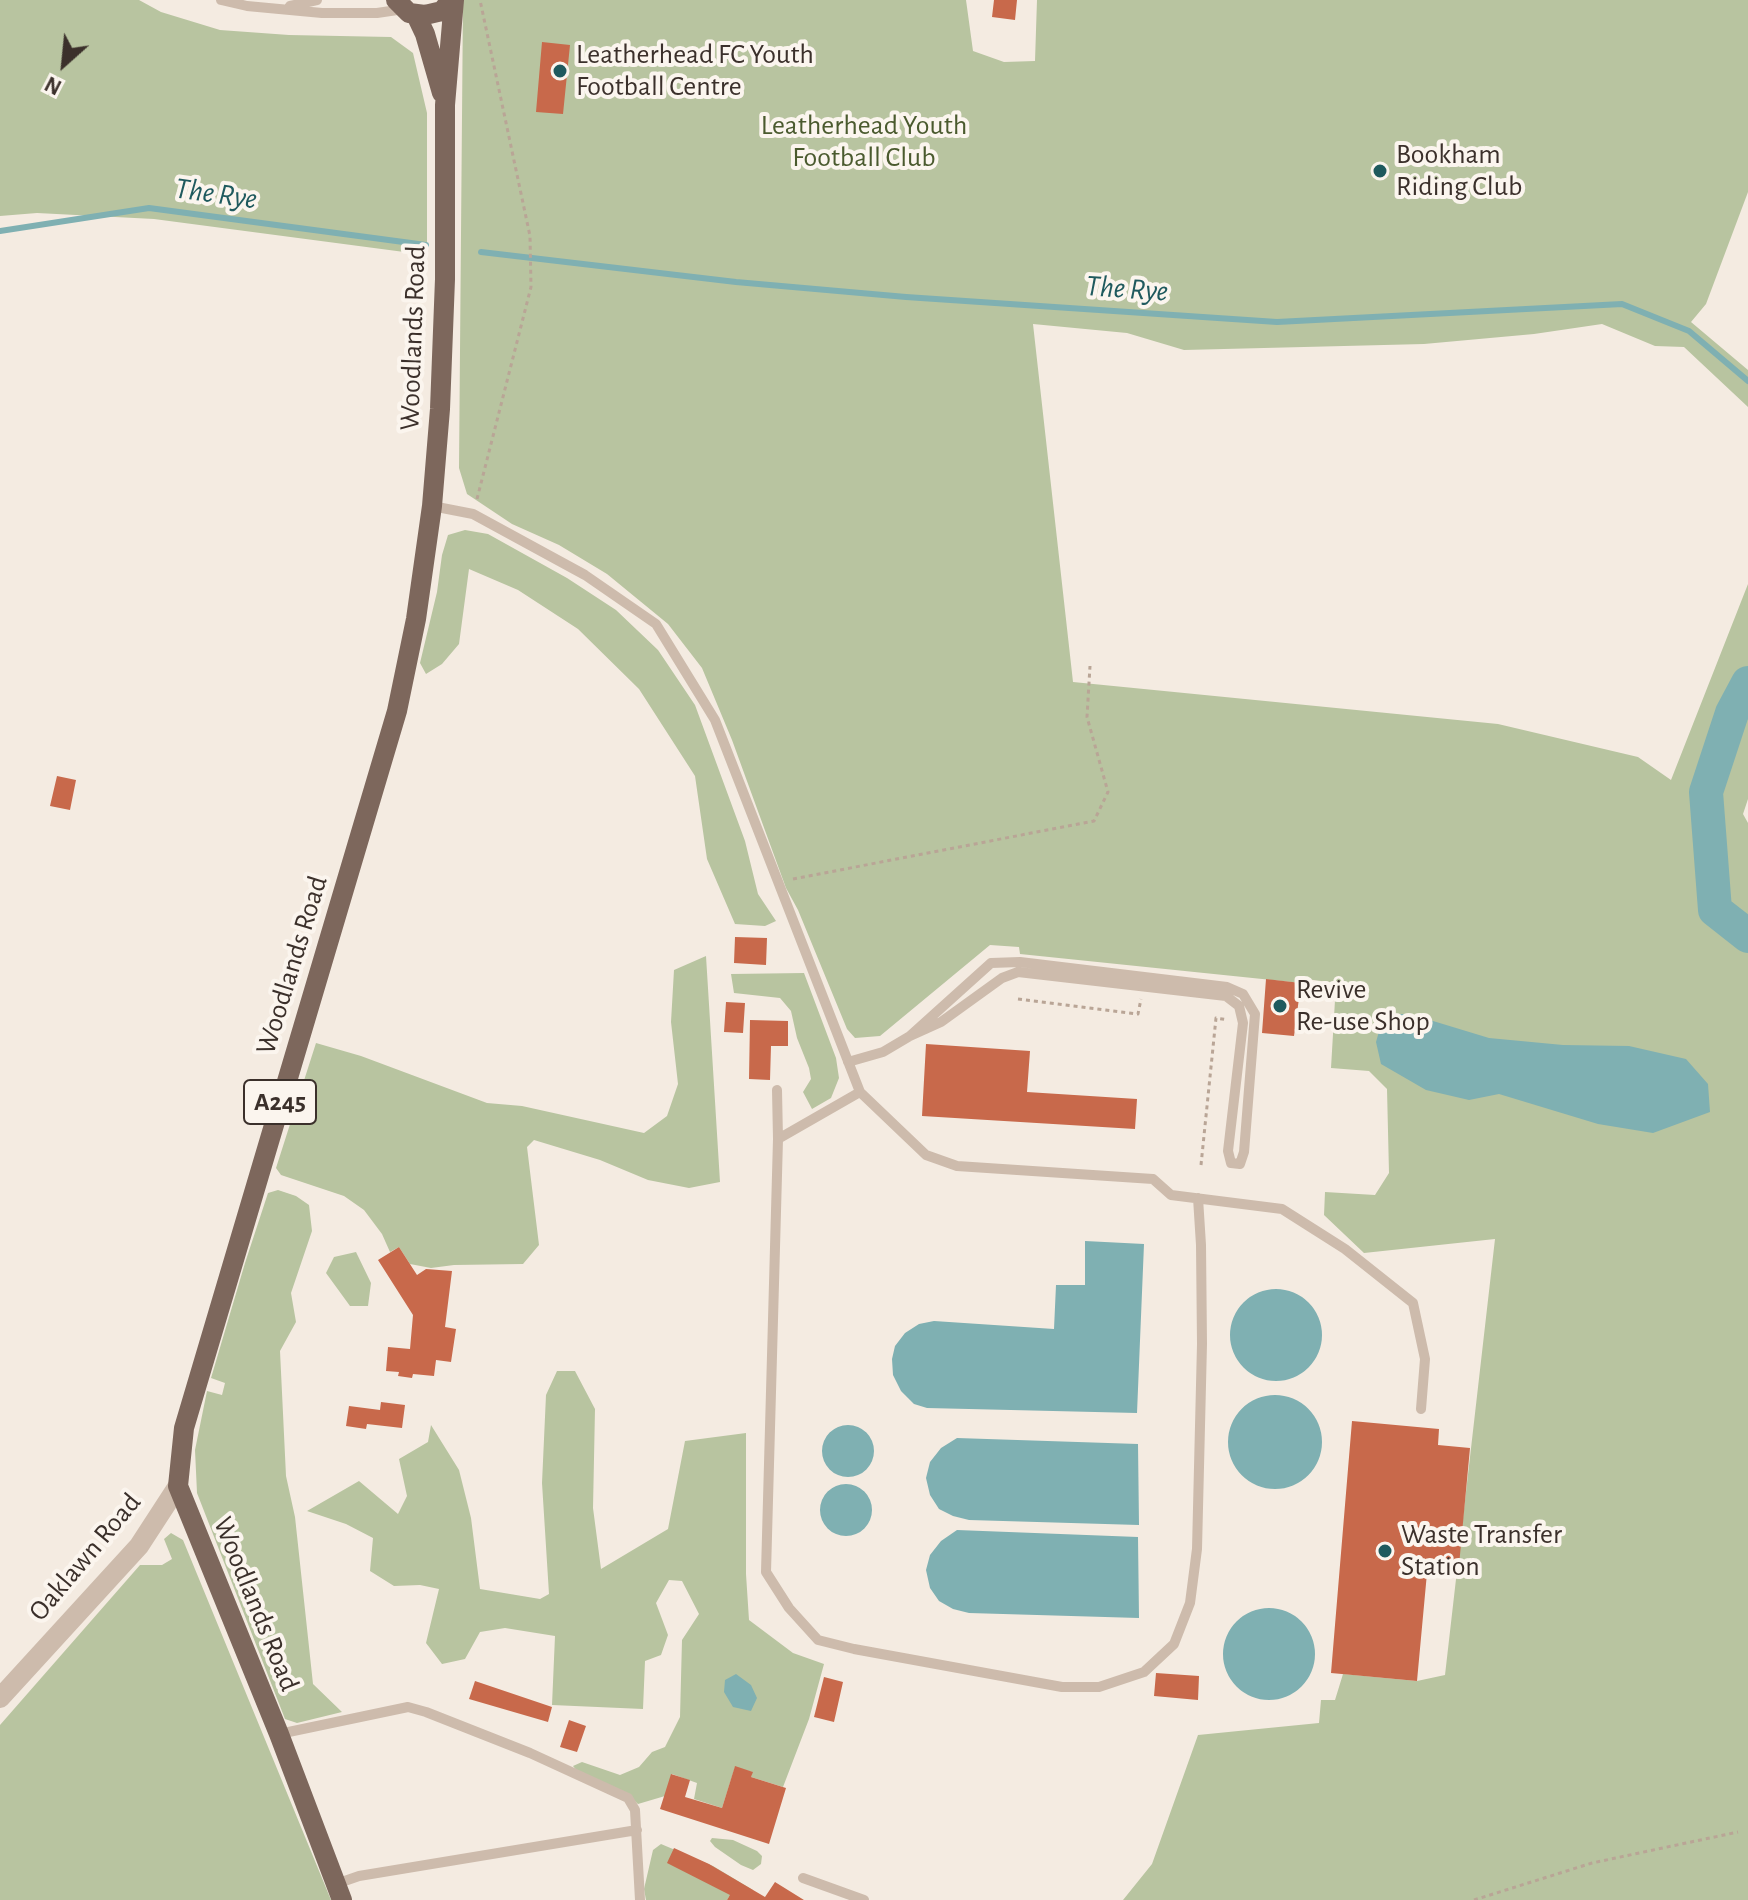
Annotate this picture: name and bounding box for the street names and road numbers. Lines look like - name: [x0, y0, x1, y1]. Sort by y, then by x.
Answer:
- street label: Woodlands Road: [393, 245, 433, 431]
- street label: Woodlands Road: [249, 872, 335, 1058]
- road number: A245: [244, 1080, 316, 1124]
- street label: Oaklawn Road: [22, 1486, 148, 1628]
- street label: Woodlands Road: [206, 1512, 306, 1696]

